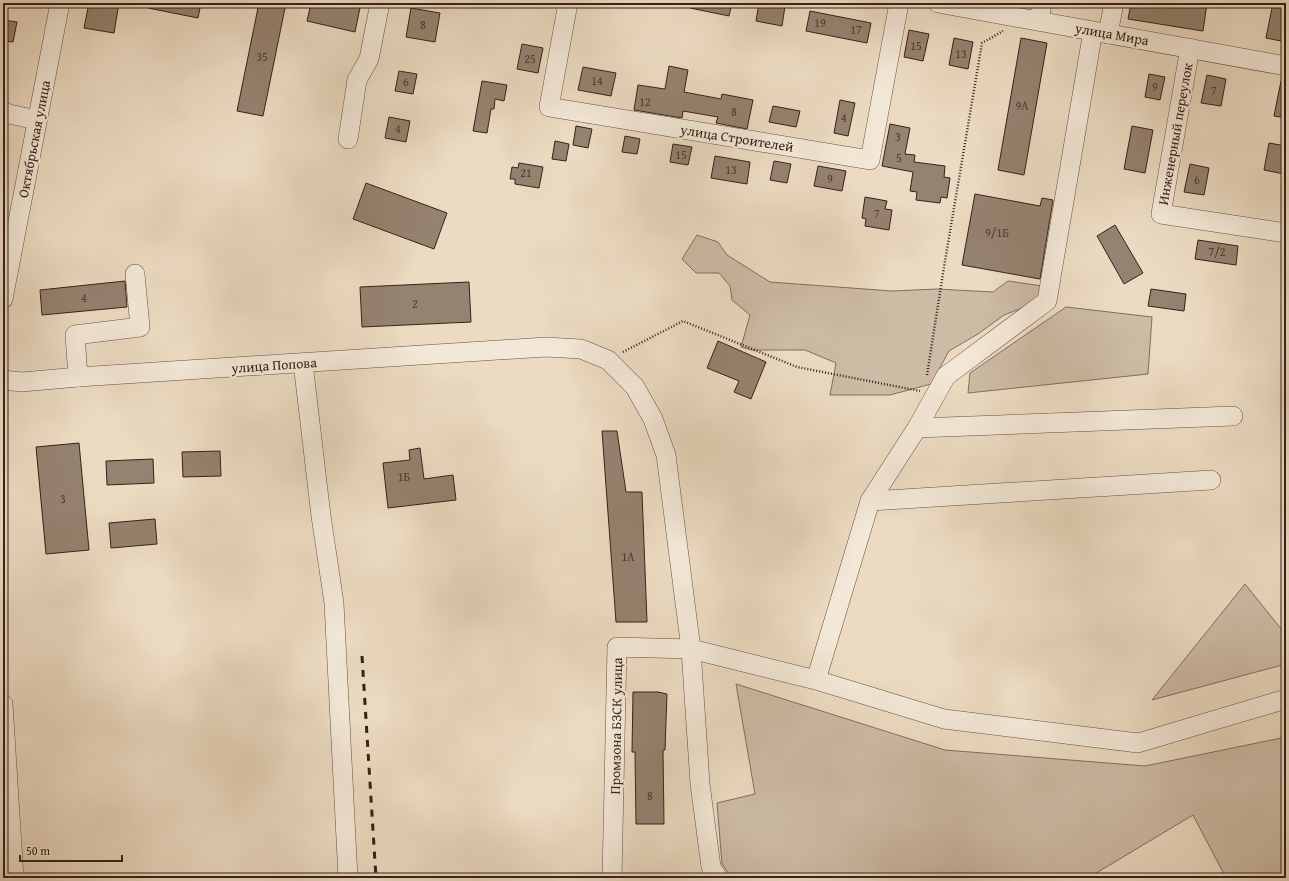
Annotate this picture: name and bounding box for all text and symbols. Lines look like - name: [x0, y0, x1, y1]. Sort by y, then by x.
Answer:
- house number: 19: [814, 14, 826, 31]
- house number: 8: [420, 16, 426, 33]
- street label: улица Мира: [1073, 18, 1151, 50]
- house number: 17: [850, 21, 862, 38]
- house number: 15: [910, 37, 922, 54]
- house number: 13: [955, 45, 967, 62]
- house number: 35: [256, 48, 268, 65]
- house number: 25: [524, 50, 536, 67]
- street label: Инженерный переулок: [1153, 61, 1197, 207]
- house number: 14: [591, 72, 603, 89]
- house number: 6: [403, 73, 409, 90]
- street label: Октябрьская улица: [13, 78, 55, 199]
- house number: 9: [1152, 78, 1158, 95]
- house number: 7: [1211, 82, 1217, 99]
- house number: 12: [639, 93, 651, 110]
- house number: 9А: [1015, 97, 1029, 114]
- house number: 8: [731, 103, 737, 120]
- house number: 4: [841, 109, 847, 126]
- street label: улица Строителей: [678, 119, 795, 157]
- house number: 4: [395, 120, 401, 137]
- house number: 3: [895, 128, 901, 145]
- house number: 15: [675, 146, 687, 163]
- house number: 5: [896, 149, 902, 166]
- house number: 13: [725, 161, 737, 178]
- house number: 21: [520, 164, 532, 181]
- house number: 9: [827, 170, 833, 187]
- house number: 6: [1194, 171, 1200, 188]
- house number: 7: [874, 205, 880, 222]
- house number: 9/1Б: [985, 224, 1009, 241]
- house number: 7/2: [1208, 243, 1226, 260]
- house number: 4: [81, 289, 87, 306]
- house number: 2: [412, 295, 418, 312]
- street label: улица Попова: [230, 352, 318, 378]
- house number: 1Б: [398, 468, 410, 485]
- house number: 3: [60, 490, 66, 507]
- house number: 1А: [621, 548, 635, 565]
- street label: Промзона БЗСК улица: [605, 657, 627, 795]
- house number: 8: [647, 787, 653, 804]
- scale bar: [20, 837, 122, 863]
- text: 50 m: [26, 842, 50, 859]

